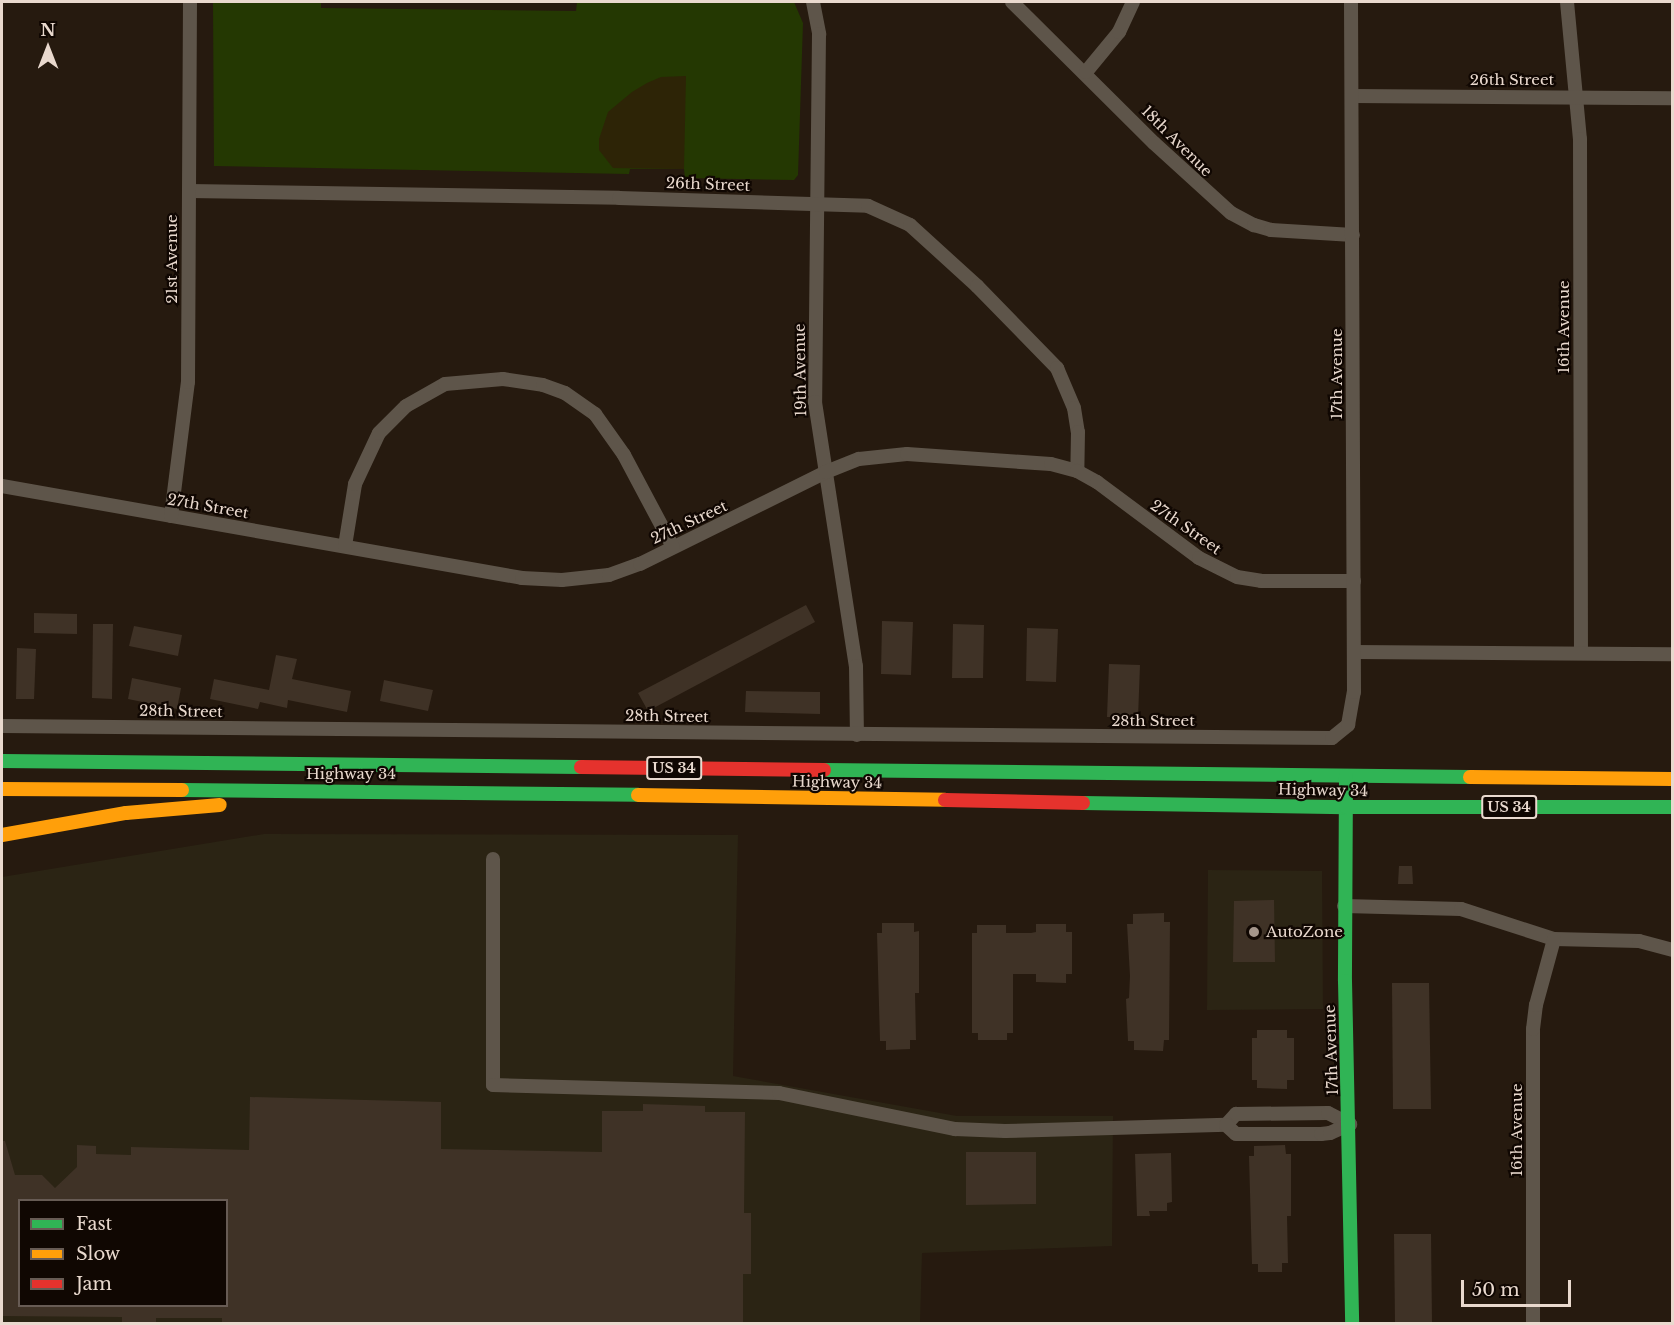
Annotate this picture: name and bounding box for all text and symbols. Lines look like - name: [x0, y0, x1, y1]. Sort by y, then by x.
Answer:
- north arrow: [18, 18, 78, 78]
- text: N: [40, 20, 56, 40]
- street label: 26th Street: [1470, 71, 1554, 89]
- street label: 18th Avenue: [1138, 102, 1216, 180]
- street label: 26th Street: [666, 174, 750, 194]
- street label: 21st Avenue: [163, 214, 181, 304]
- street label: 16th Avenue: [1555, 280, 1573, 374]
- street label: 19th Avenue: [790, 323, 810, 417]
- street label: 17th Avenue: [1328, 328, 1346, 420]
- street label: 27th Street: [166, 490, 250, 522]
- street label: 27th Street: [648, 496, 730, 548]
- street label: 27th Street: [1147, 496, 1225, 558]
- street label: 28th Street: [139, 701, 223, 721]
- street label: 28th Street: [625, 706, 709, 726]
- street label: 28th Street: [1111, 712, 1195, 730]
- road number: US 34: [646, 757, 702, 779]
- street label: Highway 34: [306, 765, 396, 783]
- street label: Highway 34: [792, 772, 882, 792]
- street label: Highway 34: [1278, 780, 1368, 800]
- road number: US 34: [1480, 796, 1538, 818]
- place label: AutoZone: [1266, 923, 1343, 941]
- marker: AutoZone: [1247, 925, 1261, 939]
- street label: 17th Avenue: [1320, 1004, 1342, 1096]
- street label: 16th Avenue: [1508, 1083, 1526, 1177]
- legend: [18, 1199, 228, 1307]
- text: Fast: [76, 1213, 112, 1235]
- text: Slow: [76, 1243, 120, 1265]
- scale bar: [1464, 1268, 1574, 1306]
- text: Jam: [76, 1273, 112, 1295]
- text: 50 m: [1472, 1279, 1520, 1301]

